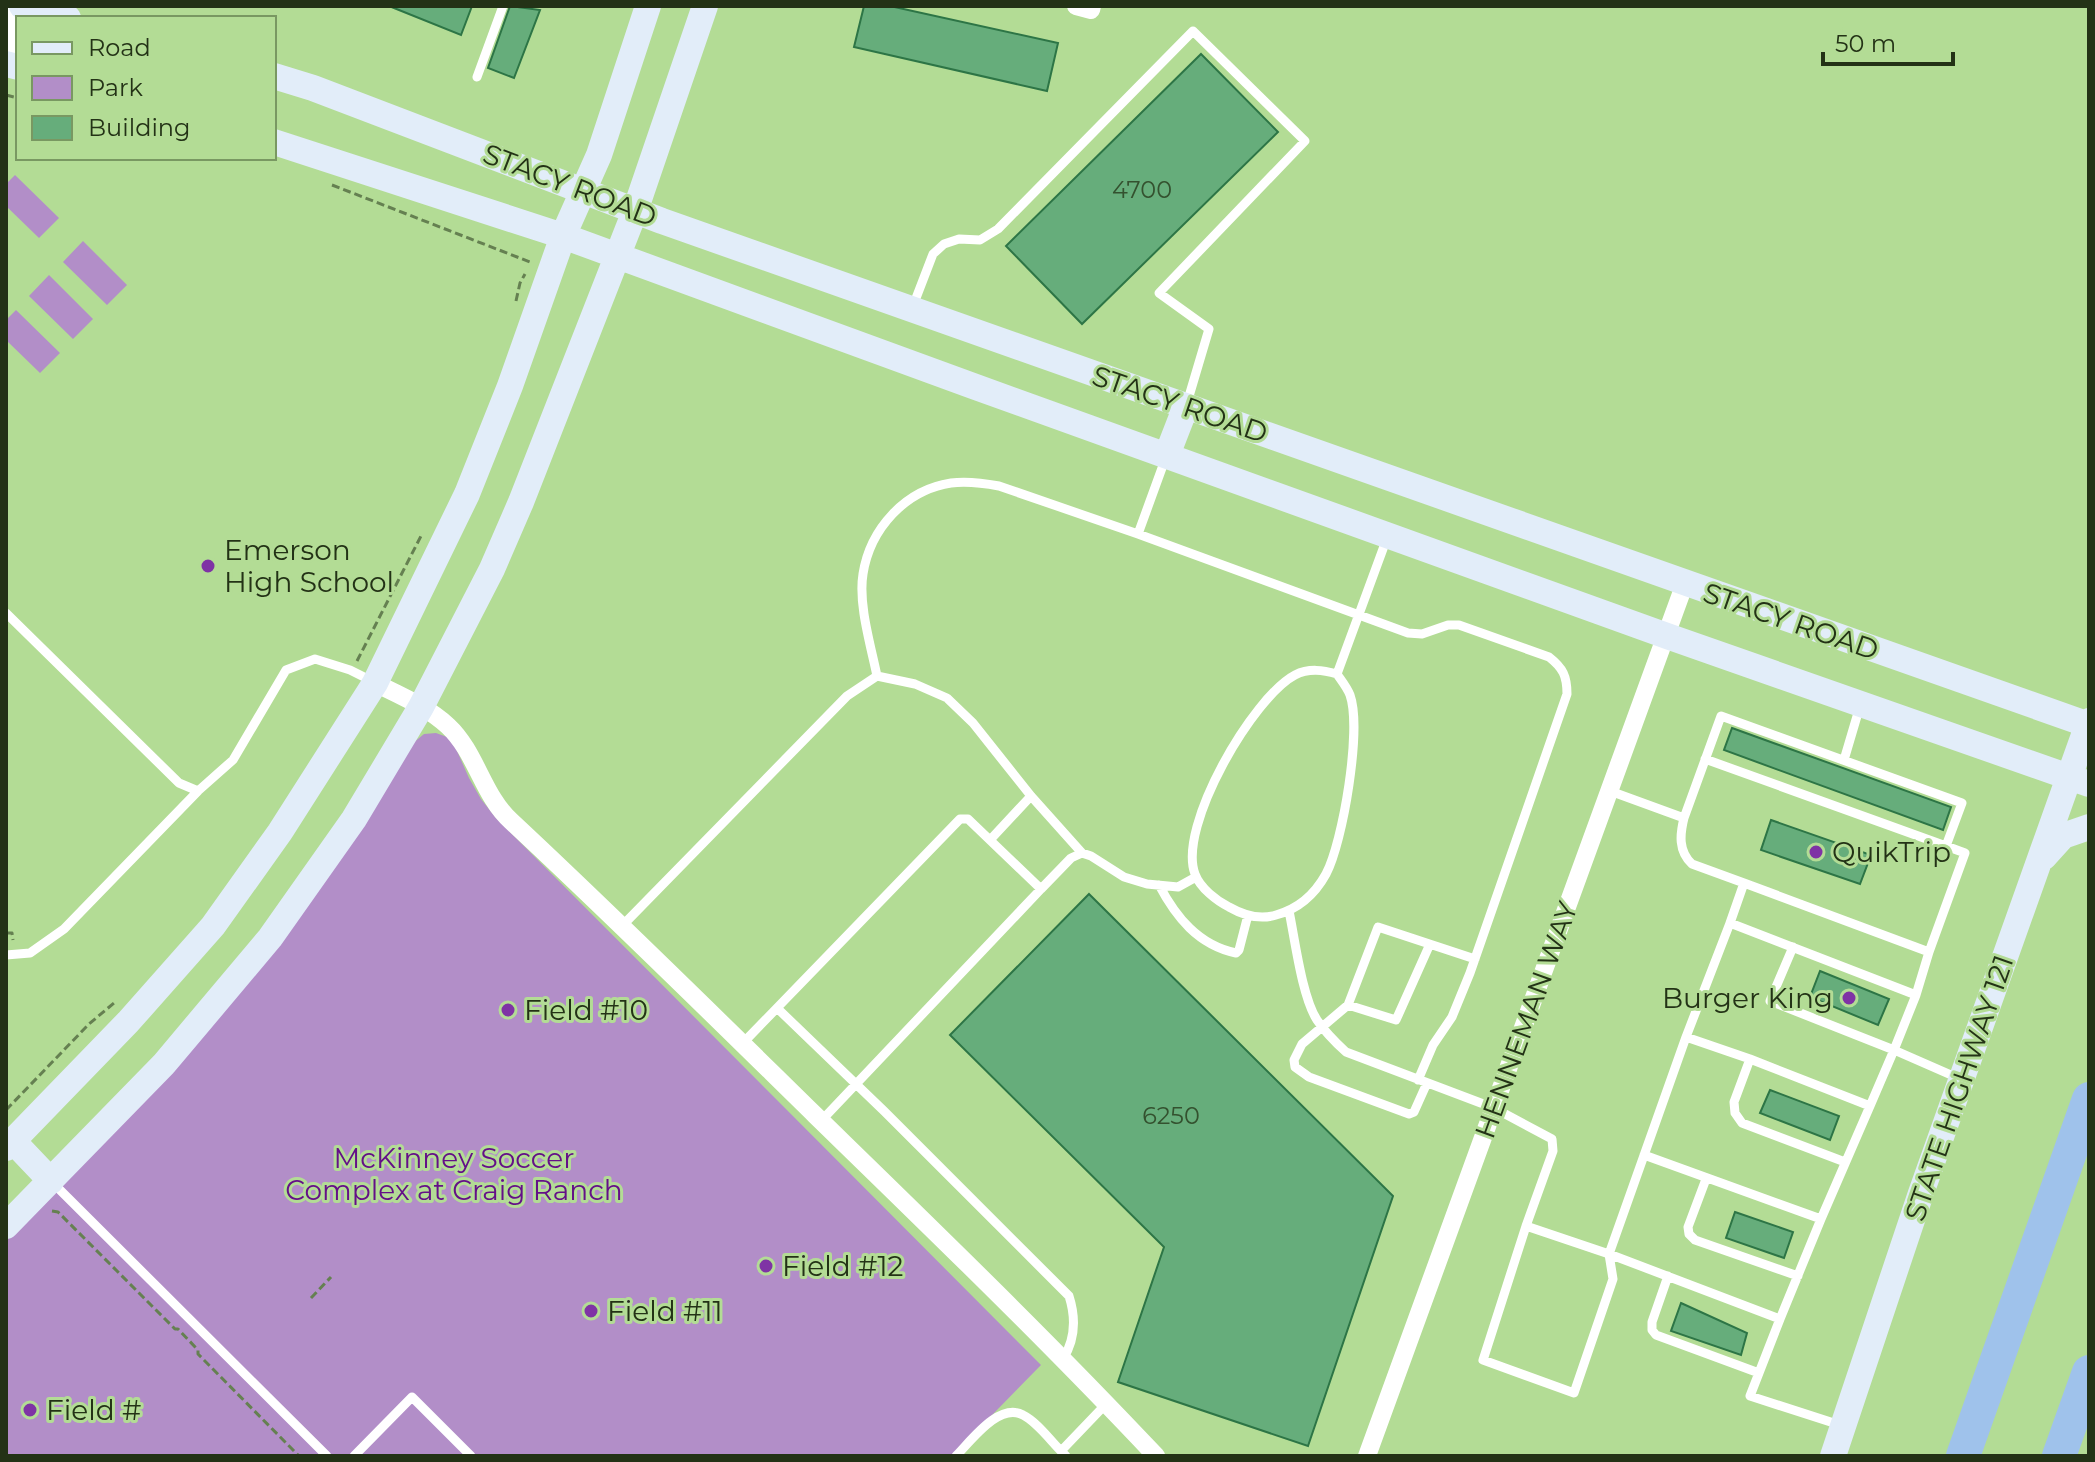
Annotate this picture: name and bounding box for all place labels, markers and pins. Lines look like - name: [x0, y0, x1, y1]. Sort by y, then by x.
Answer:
- place label: Emerson High School: [224, 533, 394, 599]
- marker: Emerson High School: [199, 557, 217, 575]
- place label: QuikTrip: [1832, 835, 1951, 869]
- marker: QuikTrip: [1807, 843, 1825, 861]
- place label: Burger King: [1662, 981, 1833, 1015]
- marker: Burger King: [1840, 989, 1858, 1007]
- place label: Field #10: [524, 993, 648, 1027]
- marker: Field #10: [499, 1001, 517, 1019]
- place label: Field #12: [782, 1249, 904, 1283]
- marker: Field #12: [757, 1257, 775, 1275]
- place label: Field #11: [607, 1294, 723, 1328]
- marker: Field #11: [582, 1302, 600, 1320]
- place label: Field #: [46, 1393, 142, 1427]
- marker: Field #: [21, 1401, 39, 1419]

